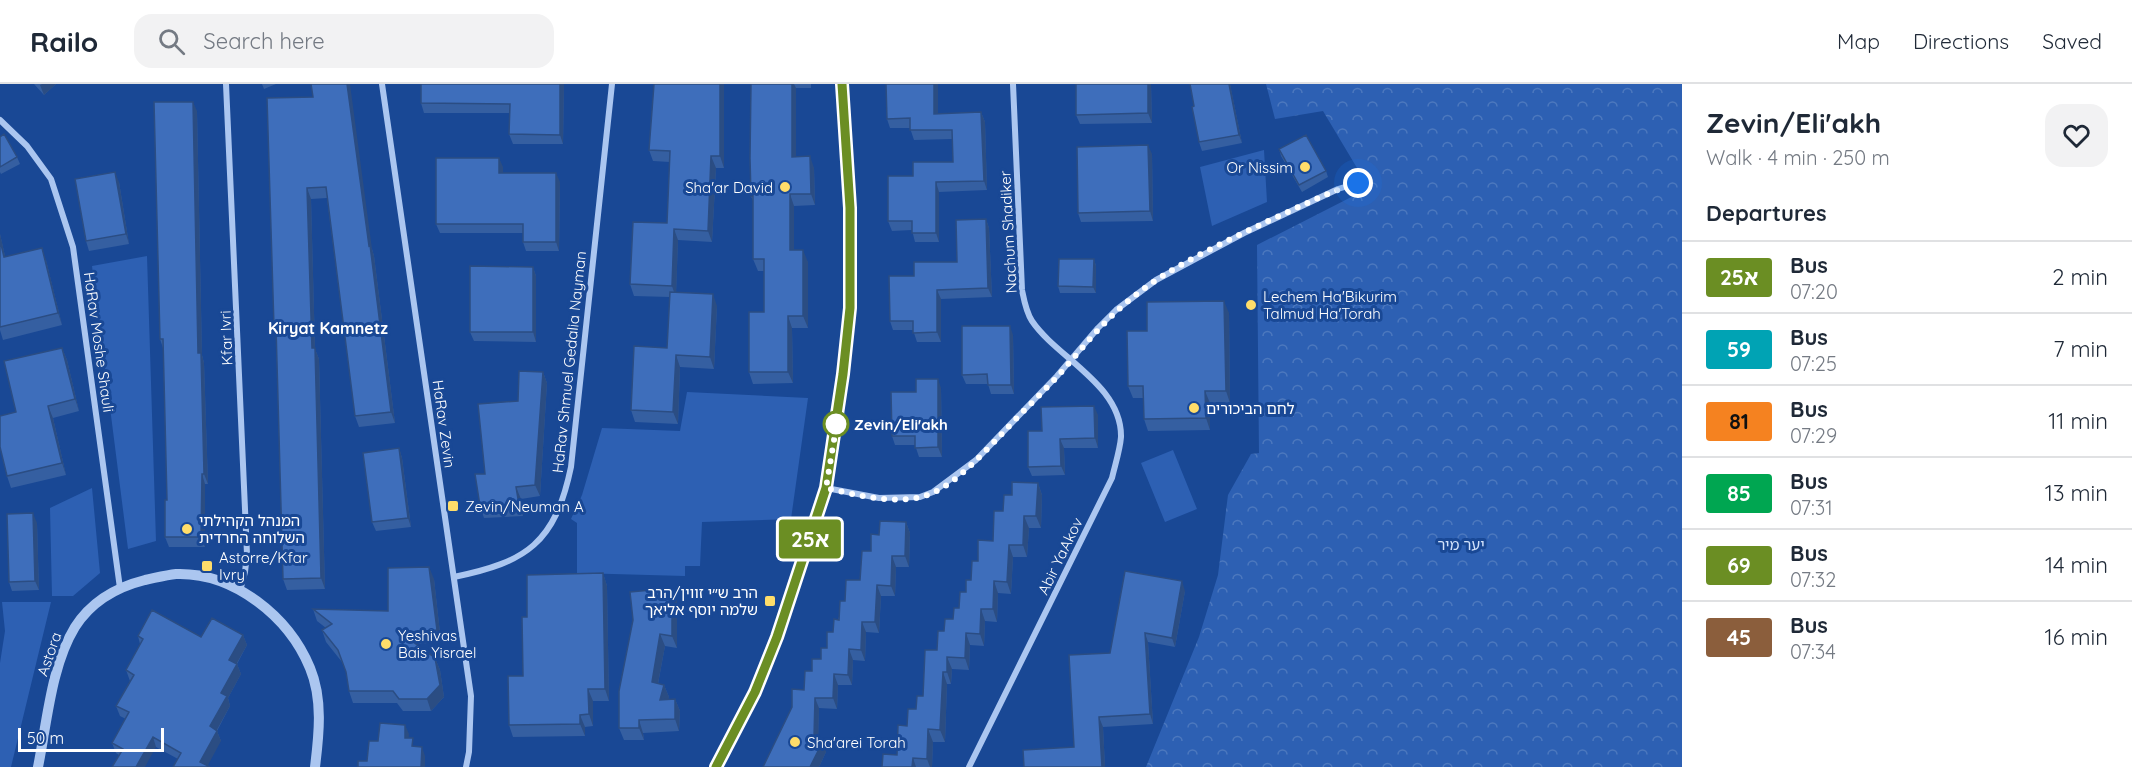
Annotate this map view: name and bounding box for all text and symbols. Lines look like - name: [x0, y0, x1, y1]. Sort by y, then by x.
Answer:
- search box: [134, 14, 554, 68]
- text: Railo: [30, 24, 98, 59]
- icon: search: [155, 25, 188, 58]
- text: Search here: [203, 27, 325, 55]
- text: Map: [1837, 28, 1880, 54]
- text: Directions: [1913, 28, 2009, 54]
- text: Saved: [2042, 28, 2102, 54]
- button: heart: [2045, 104, 2108, 167]
- text: Zevin/Eli'akh: [1706, 105, 1881, 140]
- text: Walk · 4 min · 250 m: [1706, 145, 1890, 170]
- place label: Or Nissim: [1227, 158, 1293, 177]
- marker: Or Nissim: [1298, 160, 1312, 174]
- your location: [1343, 168, 1373, 198]
- street label: Nachum Shadiker: [995, 170, 1021, 294]
- place label: Sha'ar David: [685, 178, 773, 197]
- marker: Sha'ar David: [778, 180, 792, 194]
- text: Departures: [1706, 199, 1827, 227]
- street label: HaRav Shmuel Gedalia Nayman: [548, 250, 590, 474]
- text: Bus: [1790, 251, 1828, 279]
- text: 2 min: [2052, 263, 2108, 291]
- text: 25א: [1720, 264, 1758, 290]
- street label: HaRav Moshe Shauli: [80, 271, 118, 413]
- text: 07:20: [1790, 279, 1838, 304]
- place label: Lechem Ha'Bikurim Talmud Ha'Torah: [1263, 287, 1397, 323]
- marker: Lechem Ha'Bikurim Talmud Ha'Torah: [1244, 298, 1258, 312]
- street label: Kfar Ivri: [216, 310, 236, 366]
- district label: Kiryat Kamnetz: [268, 318, 388, 338]
- text: Bus: [1790, 323, 1828, 351]
- text: 7 min: [2053, 335, 2108, 363]
- text: 59: [1727, 336, 1751, 362]
- text: 07:25: [1790, 351, 1837, 376]
- street label: HaRav Zevin: [428, 379, 460, 469]
- text: Bus: [1790, 395, 1828, 423]
- place label: לחם הביכורים: [1206, 399, 1295, 418]
- marker: לחם הביכורים: [1187, 401, 1201, 415]
- text: 11 min: [2048, 407, 2108, 435]
- text: 81: [1729, 408, 1749, 434]
- marker: Zevin/Eli'akh: [823, 411, 849, 437]
- place label: Zevin/Eli'akh: [854, 415, 948, 434]
- text: 07:29: [1790, 423, 1837, 448]
- text: Bus: [1790, 467, 1828, 495]
- text: 13 min: [2045, 479, 2108, 507]
- text: 85: [1727, 480, 1751, 506]
- text: 07:31: [1790, 495, 1833, 520]
- place label: Zevin/Neuman A: [465, 497, 584, 516]
- marker: Zevin/Neuman A: [446, 499, 460, 513]
- place label: המנהל הקהילתי השלוחה החרדית: [199, 511, 305, 547]
- street label: Abir YaAkov: [1033, 514, 1087, 598]
- line badge: 25א: [776, 520, 844, 558]
- marker: המנהל הקהילתי השלוחה החרדית: [180, 522, 194, 536]
- text: 25א: [791, 526, 829, 552]
- park label: יער מיר: [1437, 535, 1485, 554]
- text: Bus: [1790, 539, 1828, 567]
- place label: Astorre/Kfar Ivry: [219, 548, 308, 584]
- text: 14 min: [2045, 551, 2108, 579]
- text: 69: [1727, 552, 1751, 578]
- marker: Astorre/Kfar Ivry: [200, 559, 214, 573]
- text: 07:32: [1790, 567, 1836, 592]
- place label: הרב ש״י זווין/הרב שלמה יוסף אליאך: [645, 583, 758, 619]
- marker: הרב ש״י זווין/הרב שלמה יוסף אליאך: [763, 594, 777, 608]
- text: Bus: [1790, 611, 1828, 639]
- text: 16 min: [2045, 623, 2108, 651]
- text: 45: [1727, 624, 1751, 650]
- place label: Yeshivas Bais Yisrael: [398, 626, 476, 662]
- street label: Astora: [33, 629, 65, 679]
- marker: Yeshivas Bais Yisrael: [379, 637, 393, 651]
- text: 07:34: [1790, 639, 1836, 664]
- scale bar: [18, 725, 164, 752]
- text: 50 m: [27, 728, 64, 748]
- place label: Sha'arei Torah: [807, 733, 906, 752]
- marker: Sha'arei Torah: [788, 735, 802, 749]

